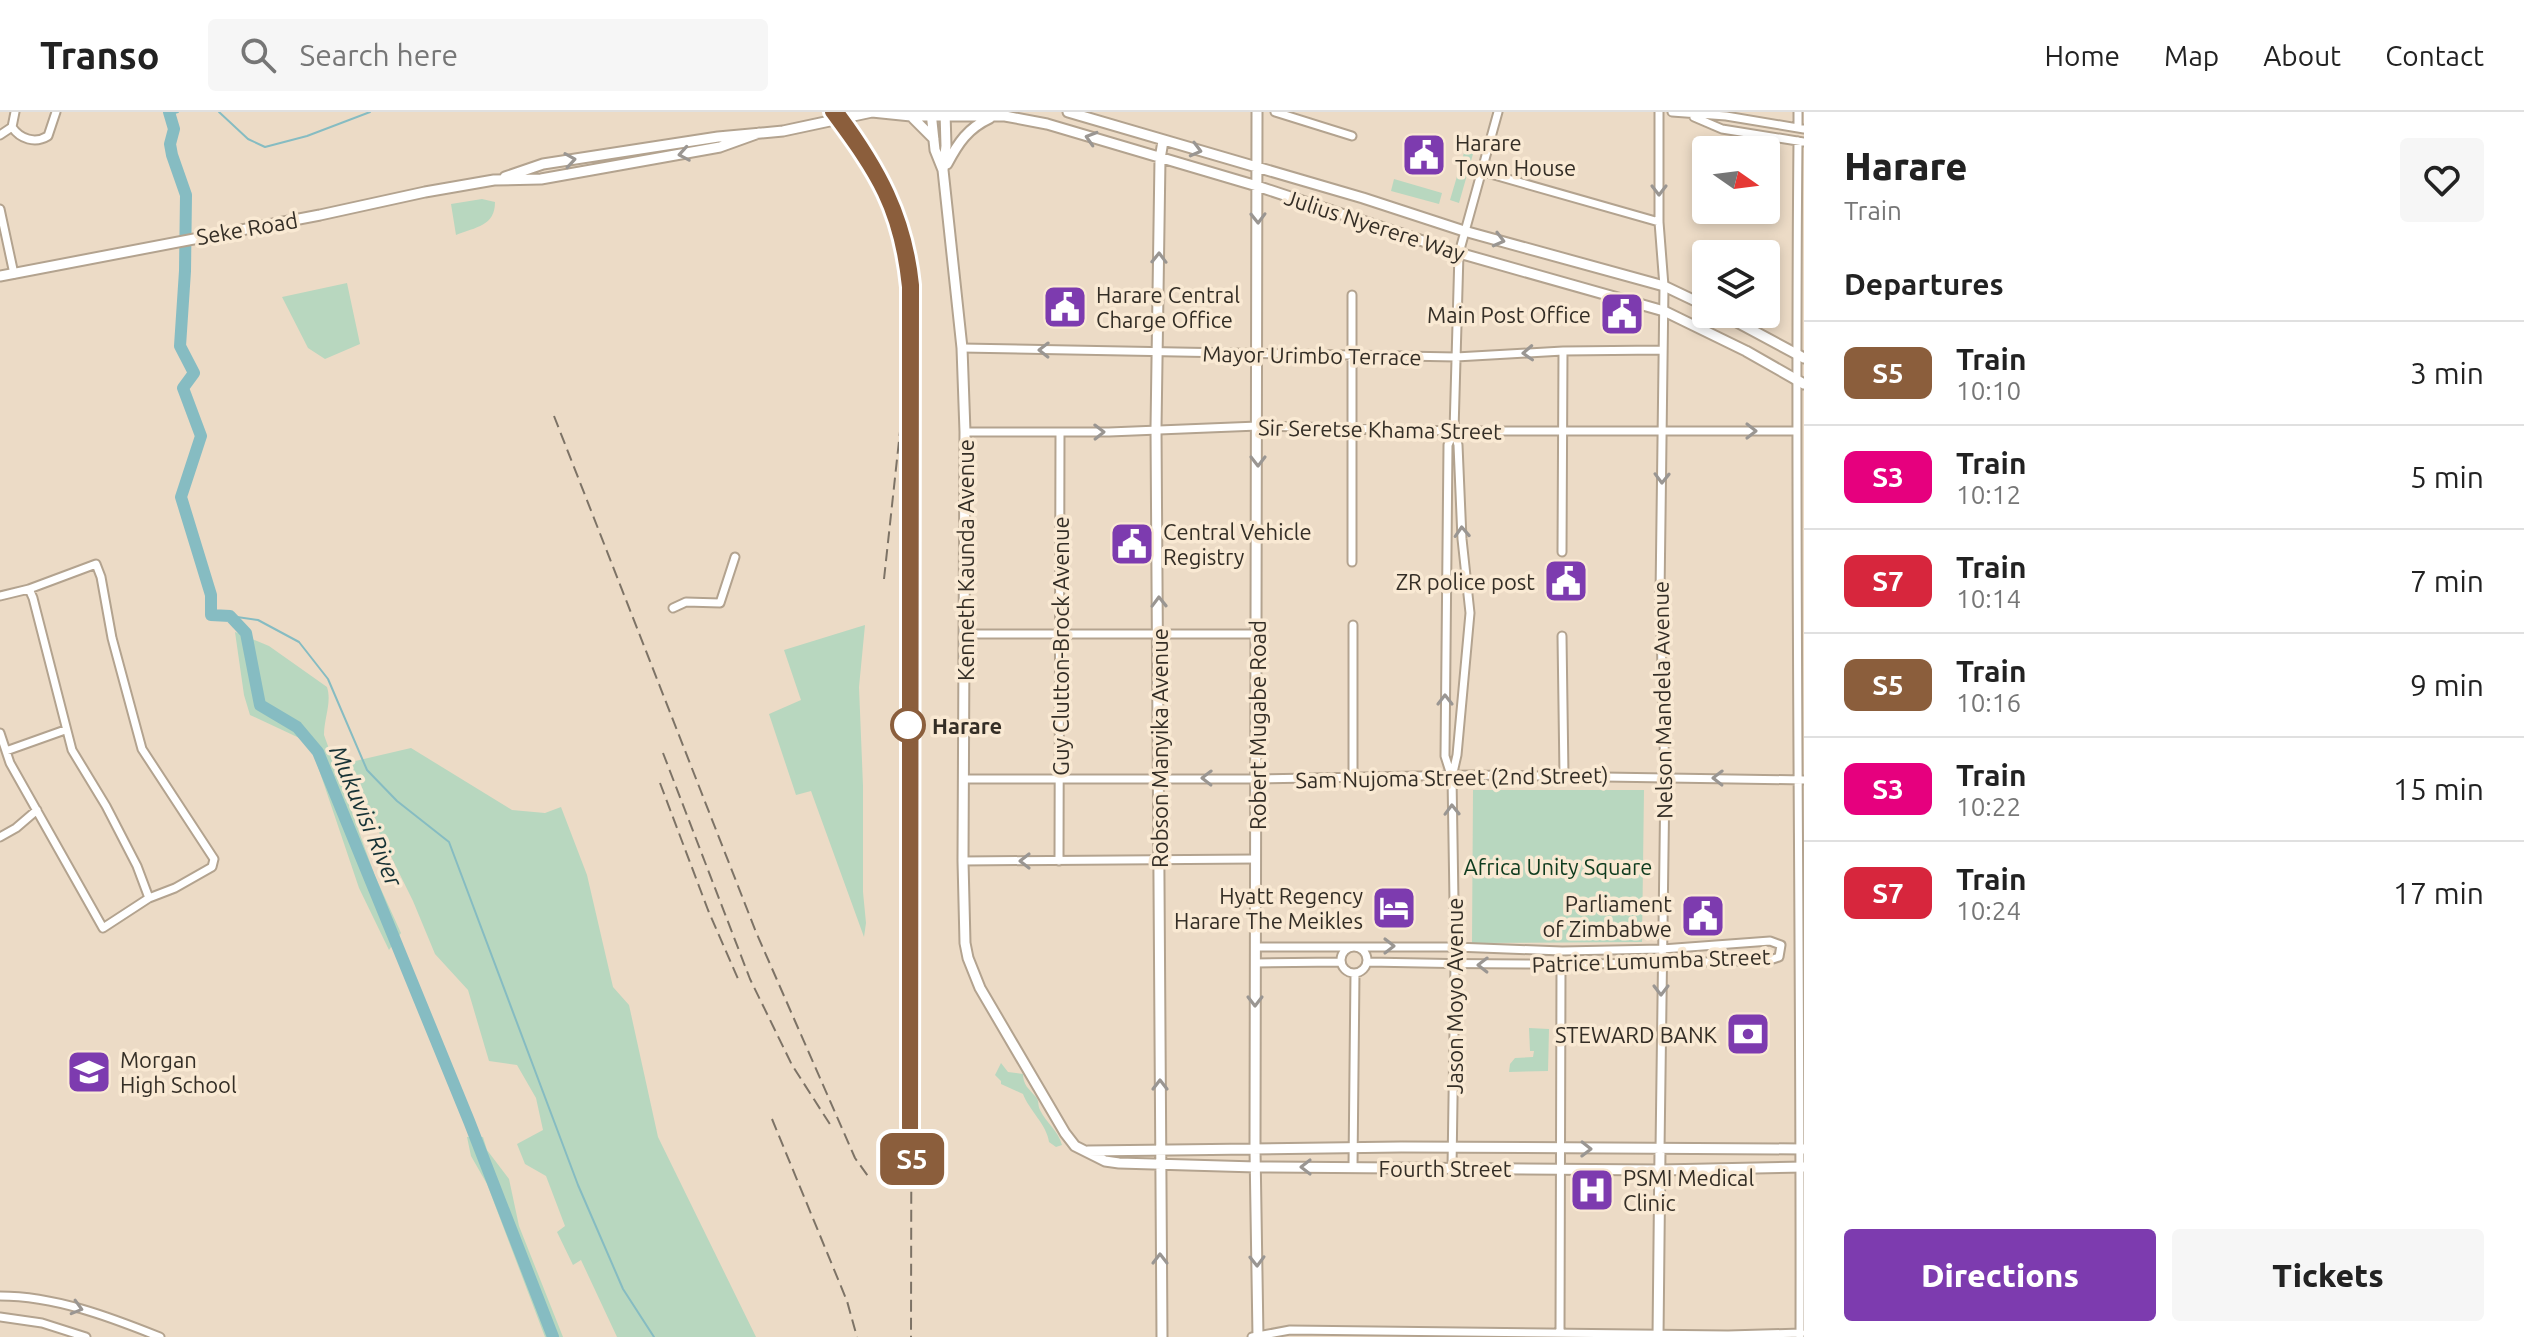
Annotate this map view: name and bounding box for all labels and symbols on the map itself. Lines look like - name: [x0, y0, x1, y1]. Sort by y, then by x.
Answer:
- place label: Harare Town House: [1455, 130, 1576, 180]
- one-way arrow: [1085, 131, 1098, 147]
- public building icon: Harare Town House: [1400, 131, 1448, 179]
- north arrow: [1692, 136, 1780, 224]
- one-way arrow: [1189, 141, 1203, 157]
- one-way arrow: [678, 144, 691, 161]
- one-way arrow: [563, 152, 576, 169]
- street label: Julius Nyerere Way: [1282, 184, 1469, 266]
- one-way arrow: [1650, 184, 1668, 197]
- street label: Seke Road: [194, 207, 300, 249]
- one-way arrow: [1249, 212, 1267, 225]
- one-way arrow: [1491, 231, 1505, 248]
- one-way arrow: [1150, 251, 1167, 264]
- place label: Harare Central Charge Office: [1096, 282, 1240, 332]
- public building icon: Harare Central Charge Office: [1041, 283, 1089, 331]
- public building icon: Main Post Office: [1598, 290, 1646, 338]
- place label: Main Post Office: [1427, 302, 1591, 327]
- one-way arrow: [1037, 341, 1050, 359]
- street label: Mayor Urimbo Terrace: [1202, 341, 1422, 369]
- one-way arrow: [1521, 344, 1534, 361]
- street label: Sir Seretse Khama Street: [1258, 414, 1502, 444]
- one-way arrow: [1745, 422, 1758, 440]
- one-way arrow: [1093, 423, 1106, 440]
- street label: Kenneth Kaunda Avenue: [953, 439, 978, 681]
- one-way arrow: [1249, 455, 1267, 468]
- one-way arrow: [1653, 472, 1670, 485]
- street label: Guy Clutton-Brock Avenue: [1048, 516, 1073, 776]
- place label: Central Vehicle Registry: [1163, 519, 1312, 569]
- public building icon: Central Vehicle Registry: [1108, 520, 1156, 568]
- one-way arrow: [1454, 525, 1471, 538]
- public building icon: ZR police post: [1542, 557, 1590, 605]
- place label: ZR police post: [1396, 569, 1535, 594]
- street label: Nelson Mandela Avenue: [1647, 581, 1677, 819]
- one-way arrow: [1150, 595, 1168, 608]
- street label: Robert Mugabe Road: [1245, 620, 1270, 830]
- street label: Robson Manyika Avenue: [1147, 628, 1172, 868]
- one-way arrow: [1436, 693, 1454, 706]
- marker: Harare: [891, 708, 925, 742]
- place label: Harare: [932, 713, 1002, 738]
- water label: Mukuvisi River: [324, 741, 408, 891]
- street label: Sam Nujoma Street (2nd Street): [1295, 762, 1609, 793]
- one-way arrow: [1200, 769, 1213, 787]
- one-way arrow: [1711, 769, 1724, 786]
- one-way arrow: [1444, 803, 1461, 816]
- one-way arrow: [1018, 852, 1031, 870]
- park label: Africa Unity Square: [1464, 854, 1652, 879]
- place label: Hyatt Regency Harare The Meikles: [1174, 883, 1363, 933]
- hotel icon: Hyatt Regency Harare The Meikles: [1370, 884, 1418, 932]
- place label: Parliament of Zimbabwe: [1542, 891, 1672, 941]
- public building icon: Parliament of Zimbabwe: [1679, 892, 1727, 940]
- street label: Jason Moyo Avenue: [1442, 898, 1467, 1094]
- one-way arrow: [1383, 937, 1396, 955]
- street label: Patrice Lumumba Street: [1531, 943, 1771, 977]
- one-way arrow: [1476, 956, 1489, 973]
- one-way arrow: [1652, 984, 1670, 997]
- one-way arrow: [1246, 995, 1264, 1008]
- bank icon: STEWARD BANK: [1724, 1010, 1772, 1058]
- place label: STEWARD BANK: [1555, 1022, 1718, 1047]
- place label: Morgan High School: [120, 1047, 237, 1097]
- school or university icon: Morgan High School: [65, 1048, 113, 1096]
- one-way arrow: [1151, 1078, 1169, 1091]
- line badge: S5: [876, 1133, 948, 1185]
- one-way arrow: [1580, 1140, 1593, 1158]
- street label: Fourth Street: [1379, 1156, 1512, 1181]
- one-way arrow: [1299, 1158, 1312, 1176]
- place label: PSMI Medical Clinic: [1623, 1165, 1754, 1215]
- hospital icon: PSMI Medical Clinic: [1568, 1166, 1616, 1214]
- one-way arrow: [1151, 1252, 1169, 1265]
- one-way arrow: [1248, 1255, 1266, 1268]
- one-way arrow: [69, 1299, 83, 1316]

